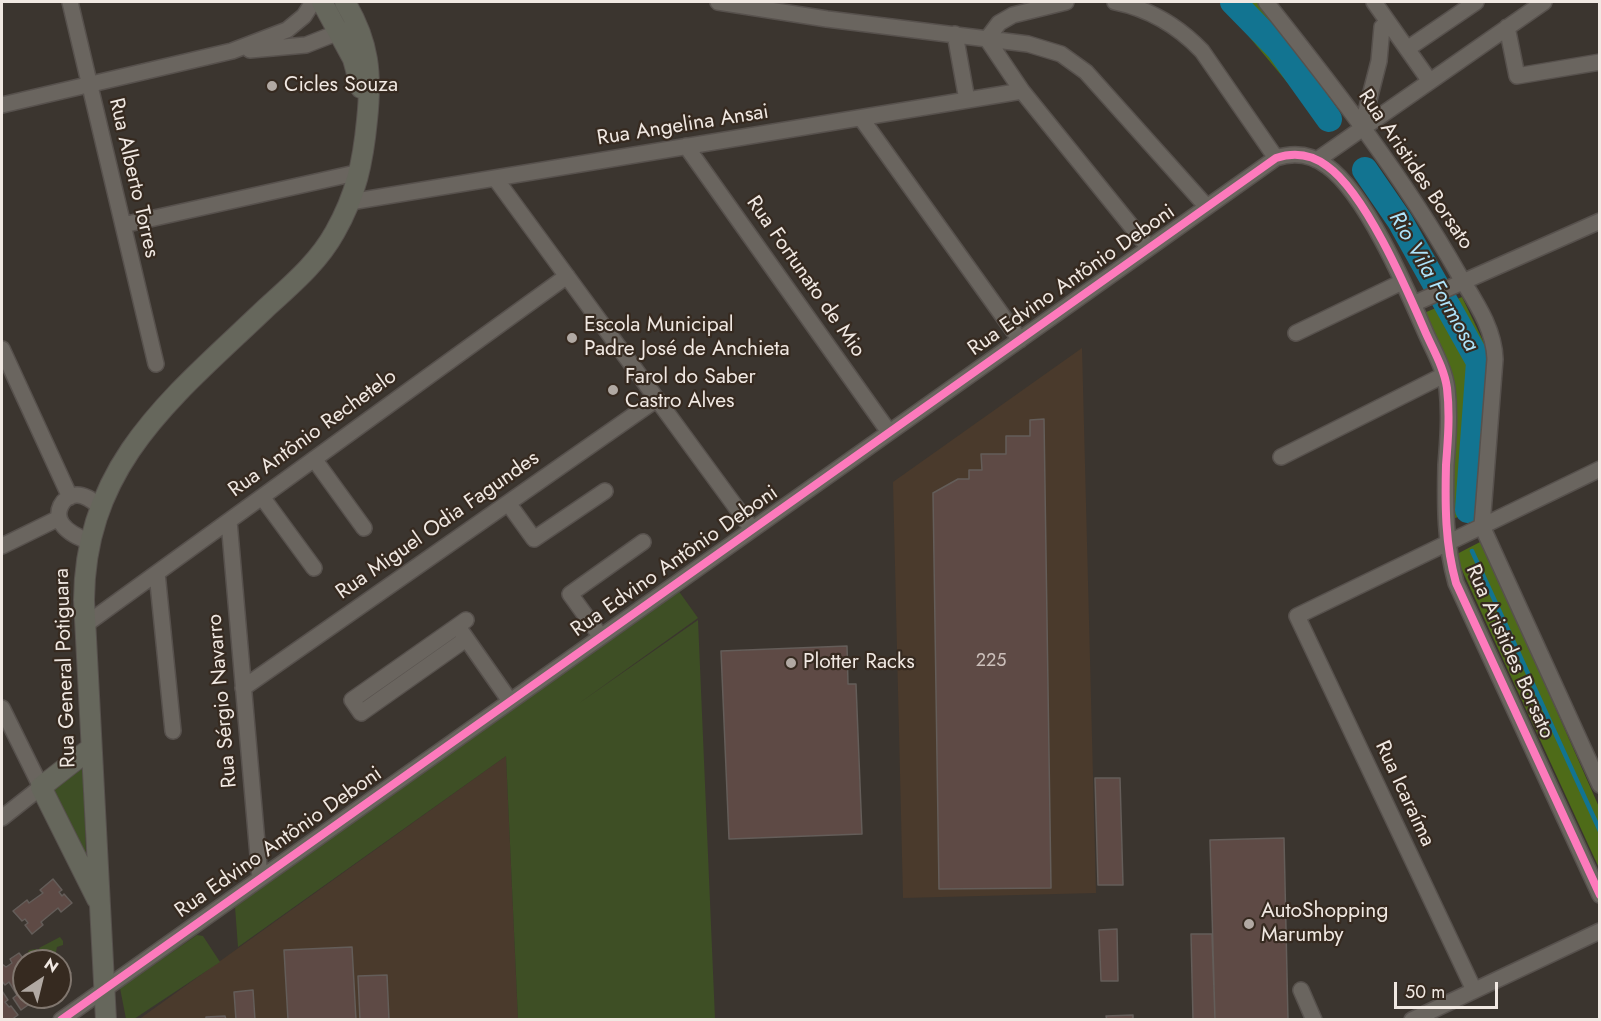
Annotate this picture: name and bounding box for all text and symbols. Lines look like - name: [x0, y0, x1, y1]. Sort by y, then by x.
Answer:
- place label: Cicles Souza: [284, 73, 398, 99]
- marker: Cicles Souza: [265, 79, 279, 93]
- street label: Rua Aristides Borsato: [1352, 85, 1478, 255]
- street label: Rua Alberto Torres: [102, 96, 164, 260]
- street label: Rua Angelina Ansai: [595, 100, 771, 152]
- street label: Rua Fortunato de Mio: [740, 192, 870, 362]
- street label: Rua Edvino Antônio Deboni: [964, 200, 1180, 362]
- water label: Rio Vila Formosa: [1382, 207, 1484, 357]
- place label: Escola Municipal Padre José de Anchieta: [584, 313, 789, 363]
- marker: Escola Municipal Padre José de Anchieta: [565, 331, 579, 345]
- street label: Rua Antônio Rechetelo: [224, 365, 402, 503]
- place label: Farol do Saber Castro Alves: [625, 365, 756, 415]
- marker: Farol do Saber Castro Alves: [606, 383, 620, 397]
- street label: Rua Miguel Odia Fagundes: [332, 446, 544, 606]
- street label: Rua Edvino Antônio Deboni: [567, 481, 783, 643]
- street label: Rua Aristides Borsato: [1459, 561, 1559, 743]
- street label: Rua General Potiguara: [50, 568, 82, 768]
- street label: Rua Sérgio Navarro: [203, 613, 243, 789]
- place label: Plotter Racks: [803, 650, 915, 676]
- house number: 225: [976, 651, 1006, 673]
- marker: Plotter Racks: [784, 656, 798, 670]
- street label: Rua Icaraíma: [1369, 737, 1439, 851]
- street label: Rua Edvino Antônio Deboni: [171, 762, 387, 924]
- place label: AutoShopping Marumby: [1261, 899, 1388, 949]
- marker: AutoShopping Marumby: [1242, 917, 1256, 931]
- north arrow: [12, 949, 72, 1009]
- text: N: [40, 952, 63, 979]
- scale bar: [1397, 970, 1500, 1008]
- text: 50 m: [1405, 979, 1445, 1005]

